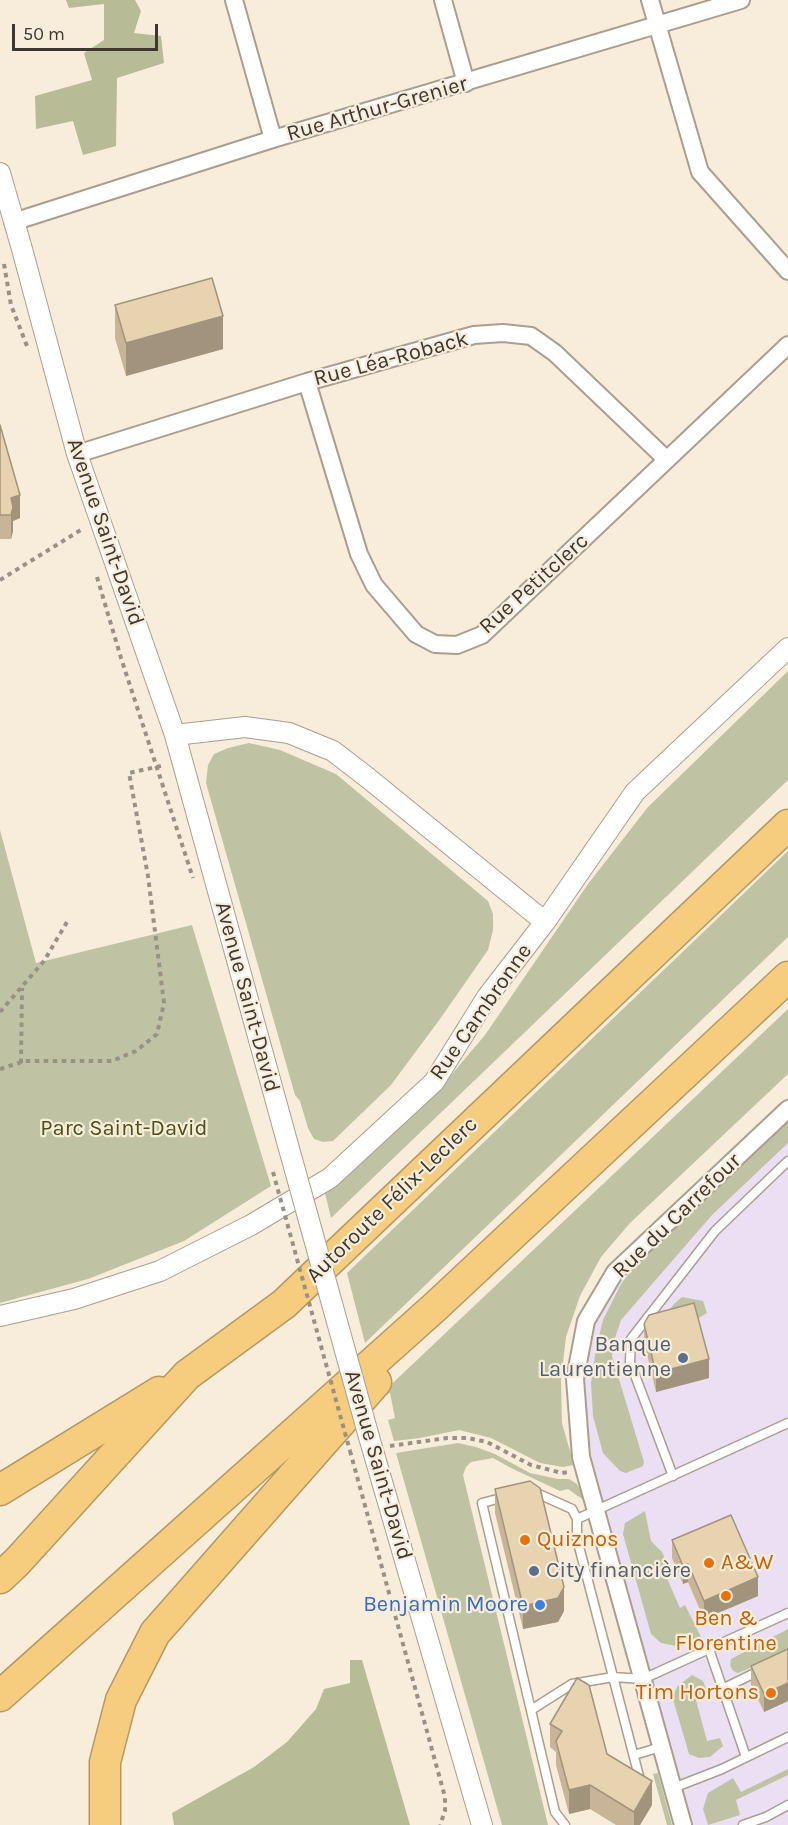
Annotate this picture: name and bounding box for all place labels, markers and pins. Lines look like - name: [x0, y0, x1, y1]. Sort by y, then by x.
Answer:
- place label: Banque Laurentienne: [539, 1332, 671, 1384]
- marker: Banque Laurentienne: [676, 1351, 690, 1365]
- place label: Quiznos: [537, 1527, 619, 1553]
- marker: Quiznos: [518, 1533, 532, 1547]
- place label: A&W: [721, 1550, 773, 1576]
- marker: A&W: [702, 1556, 716, 1570]
- place label: City financière: [546, 1558, 691, 1584]
- marker: City financière: [527, 1564, 541, 1578]
- marker: Ben & Florentine: [719, 1589, 733, 1603]
- place label: Benjamin Moore: [363, 1592, 528, 1618]
- marker: Benjamin Moore: [533, 1598, 547, 1612]
- place label: Ben & Florentine: [675, 1606, 777, 1658]
- place label: Tim Hortons: [636, 1680, 759, 1706]
- marker: Tim Hortons: [764, 1686, 778, 1700]

